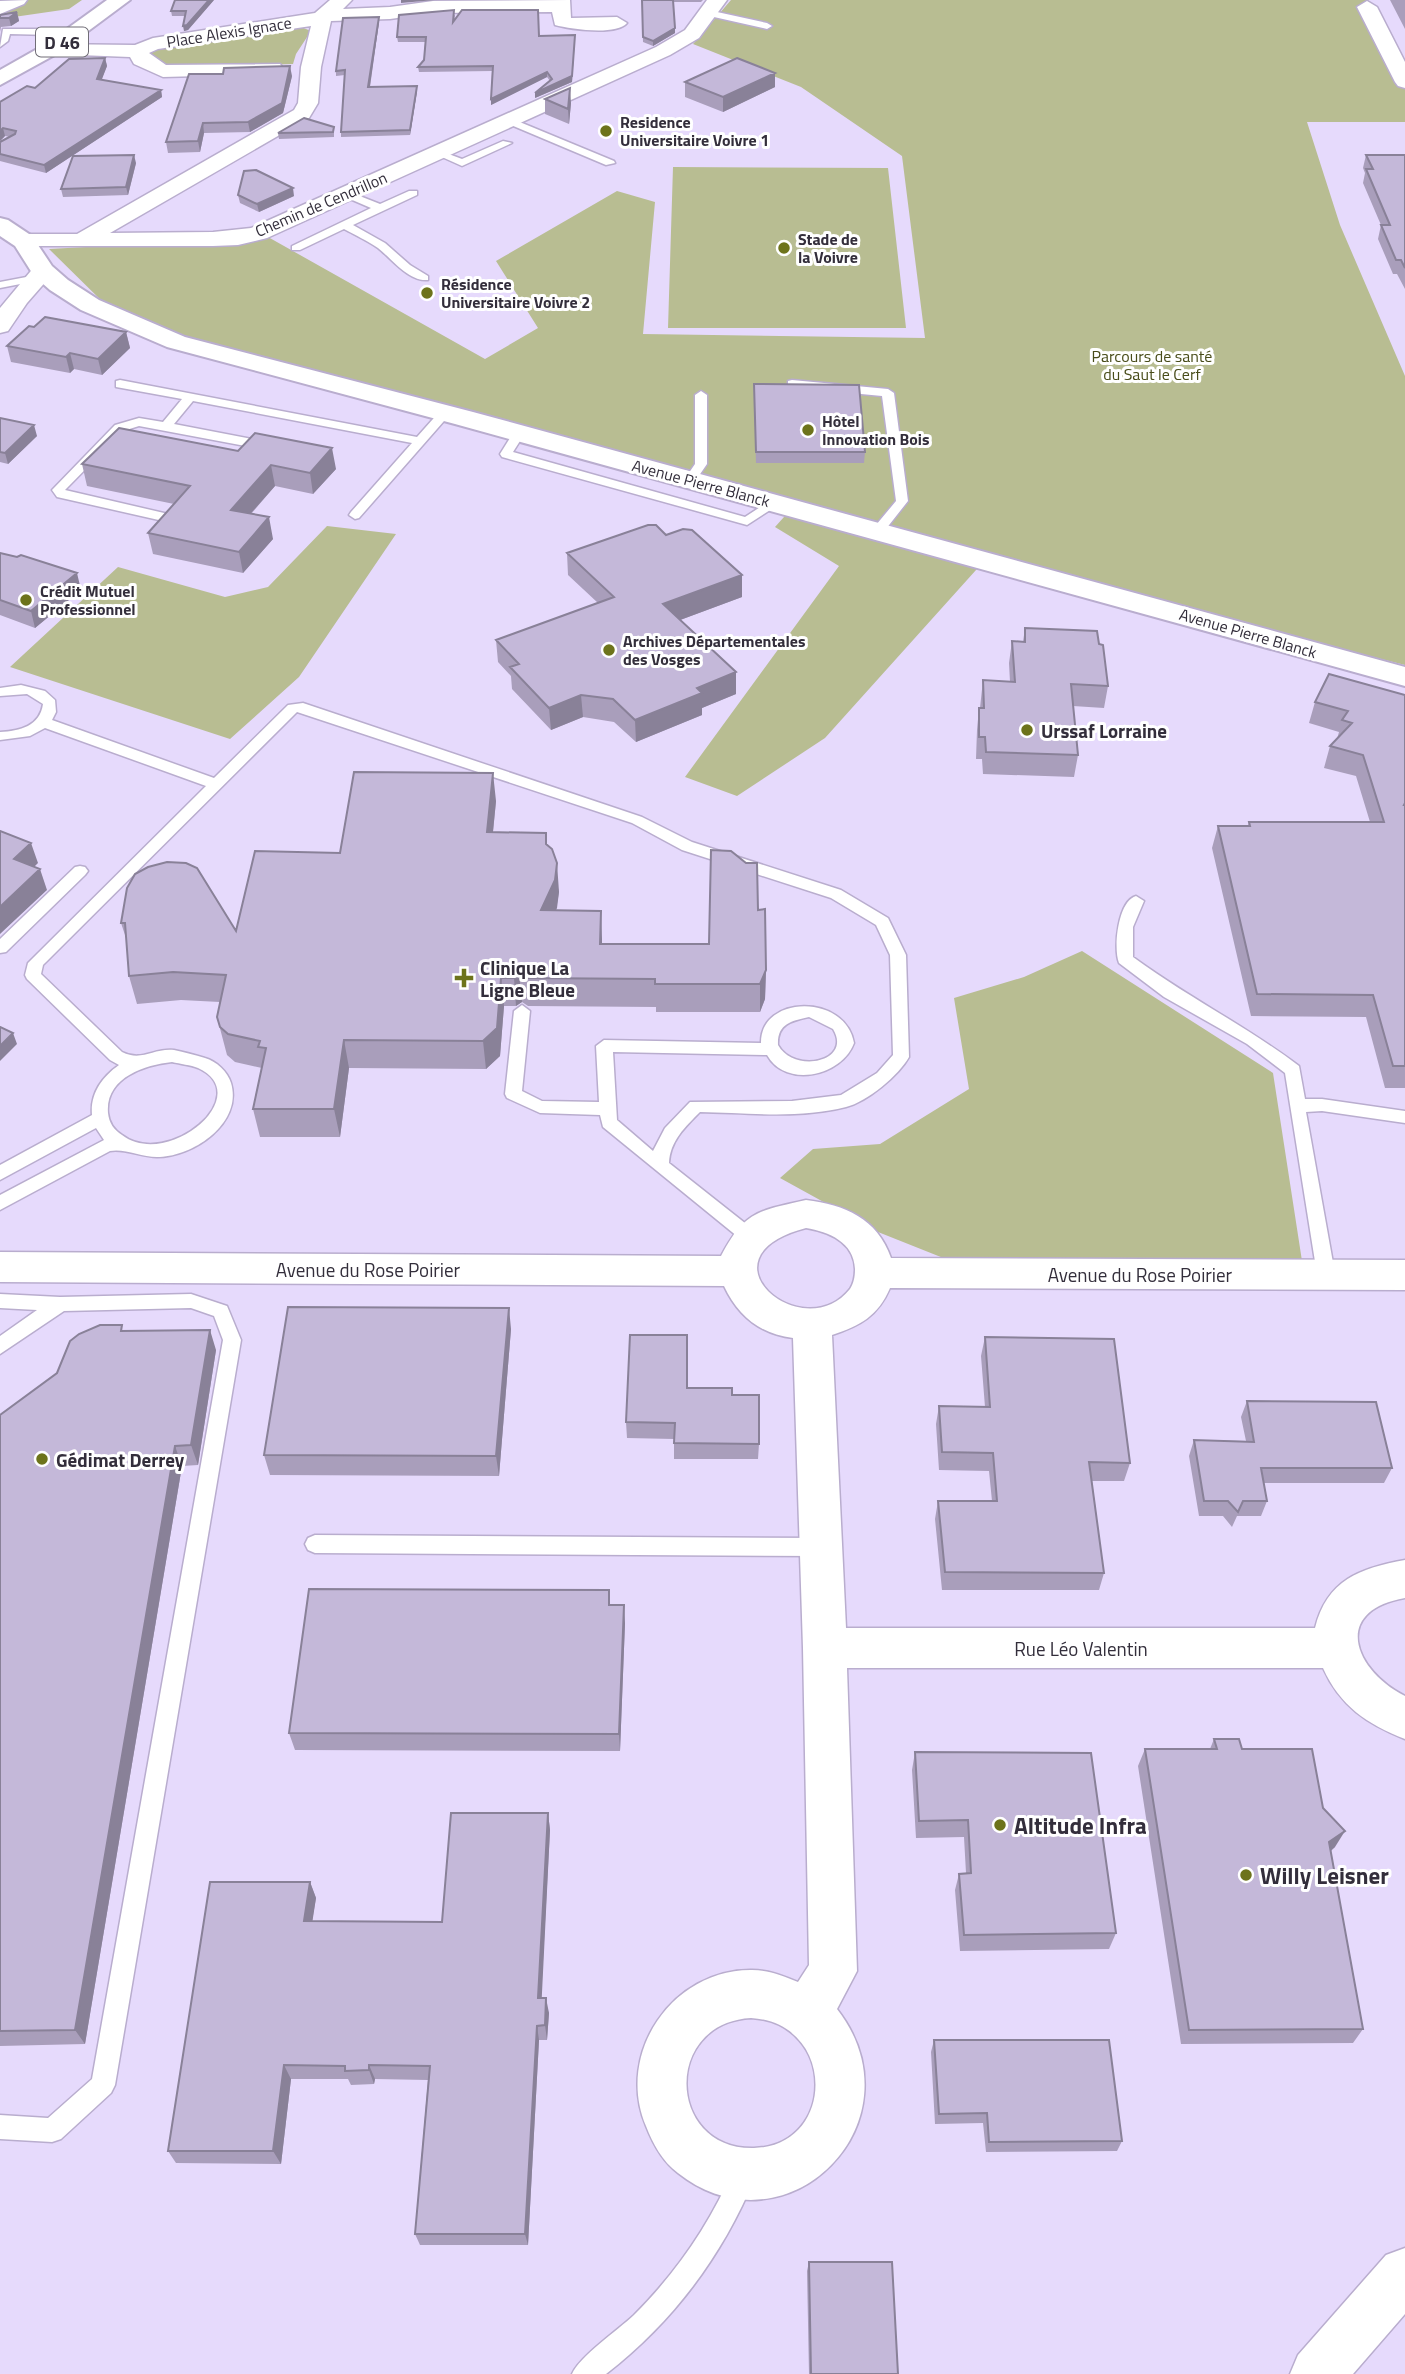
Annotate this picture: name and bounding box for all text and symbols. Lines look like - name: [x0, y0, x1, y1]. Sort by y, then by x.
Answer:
- street label: Place Alexis Ignace: [165, 10, 293, 54]
- road number: D 46: [36, 28, 88, 56]
- place label: Residence Universitaire Voivre 1: [620, 110, 769, 152]
- marker: Residence Universitaire Voivre 1: [598, 123, 614, 139]
- street label: Chemin de Cendrillon: [251, 165, 391, 243]
- place label: Stade de la Voivre: [798, 227, 858, 269]
- marker: Stade de la Voivre: [776, 240, 792, 256]
- place label: Résidence Universitaire Voivre 2: [441, 272, 590, 314]
- marker: Résidence Universitaire Voivre 2: [419, 285, 435, 301]
- park label: Parcours de santé du Saut le Cerf: [1092, 344, 1212, 386]
- place label: Hôtel Innovation Bois: [822, 409, 930, 451]
- marker: Hôtel Innovation Bois: [800, 422, 816, 438]
- street label: Avenue Pierre Blanck: [629, 453, 773, 513]
- place label: Crédit Mutuel Professionnel: [40, 579, 136, 621]
- marker: Crédit Mutuel Professionnel: [18, 592, 34, 608]
- street label: Avenue Pierre Blanck: [1176, 602, 1320, 664]
- place label: Archives Départementales des Vosges: [623, 629, 805, 671]
- marker: Archives Départementales des Vosges: [601, 642, 617, 658]
- place label: Urssaf Lorraine: [1041, 716, 1167, 745]
- marker: Urssaf Lorraine: [1019, 722, 1035, 738]
- place label: Clinique La Ligne Bleue: [480, 953, 575, 1004]
- marker: Clinique La Ligne Bleue: [454, 968, 474, 988]
- street label: Avenue du Rose Poirier: [276, 1255, 461, 1284]
- street label: Avenue du Rose Poirier: [1048, 1260, 1233, 1289]
- place label: Gédimat Derrey: [56, 1445, 185, 1474]
- marker: Gédimat Derrey: [34, 1451, 50, 1467]
- street label: Rue Léo Valentin: [1014, 1634, 1148, 1663]
- place label: Altitude Infra: [1014, 1808, 1147, 1843]
- marker: Altitude Infra: [992, 1817, 1008, 1833]
- place label: Willy Leisner: [1260, 1858, 1389, 1893]
- marker: Willy Leisner: [1238, 1867, 1254, 1883]

